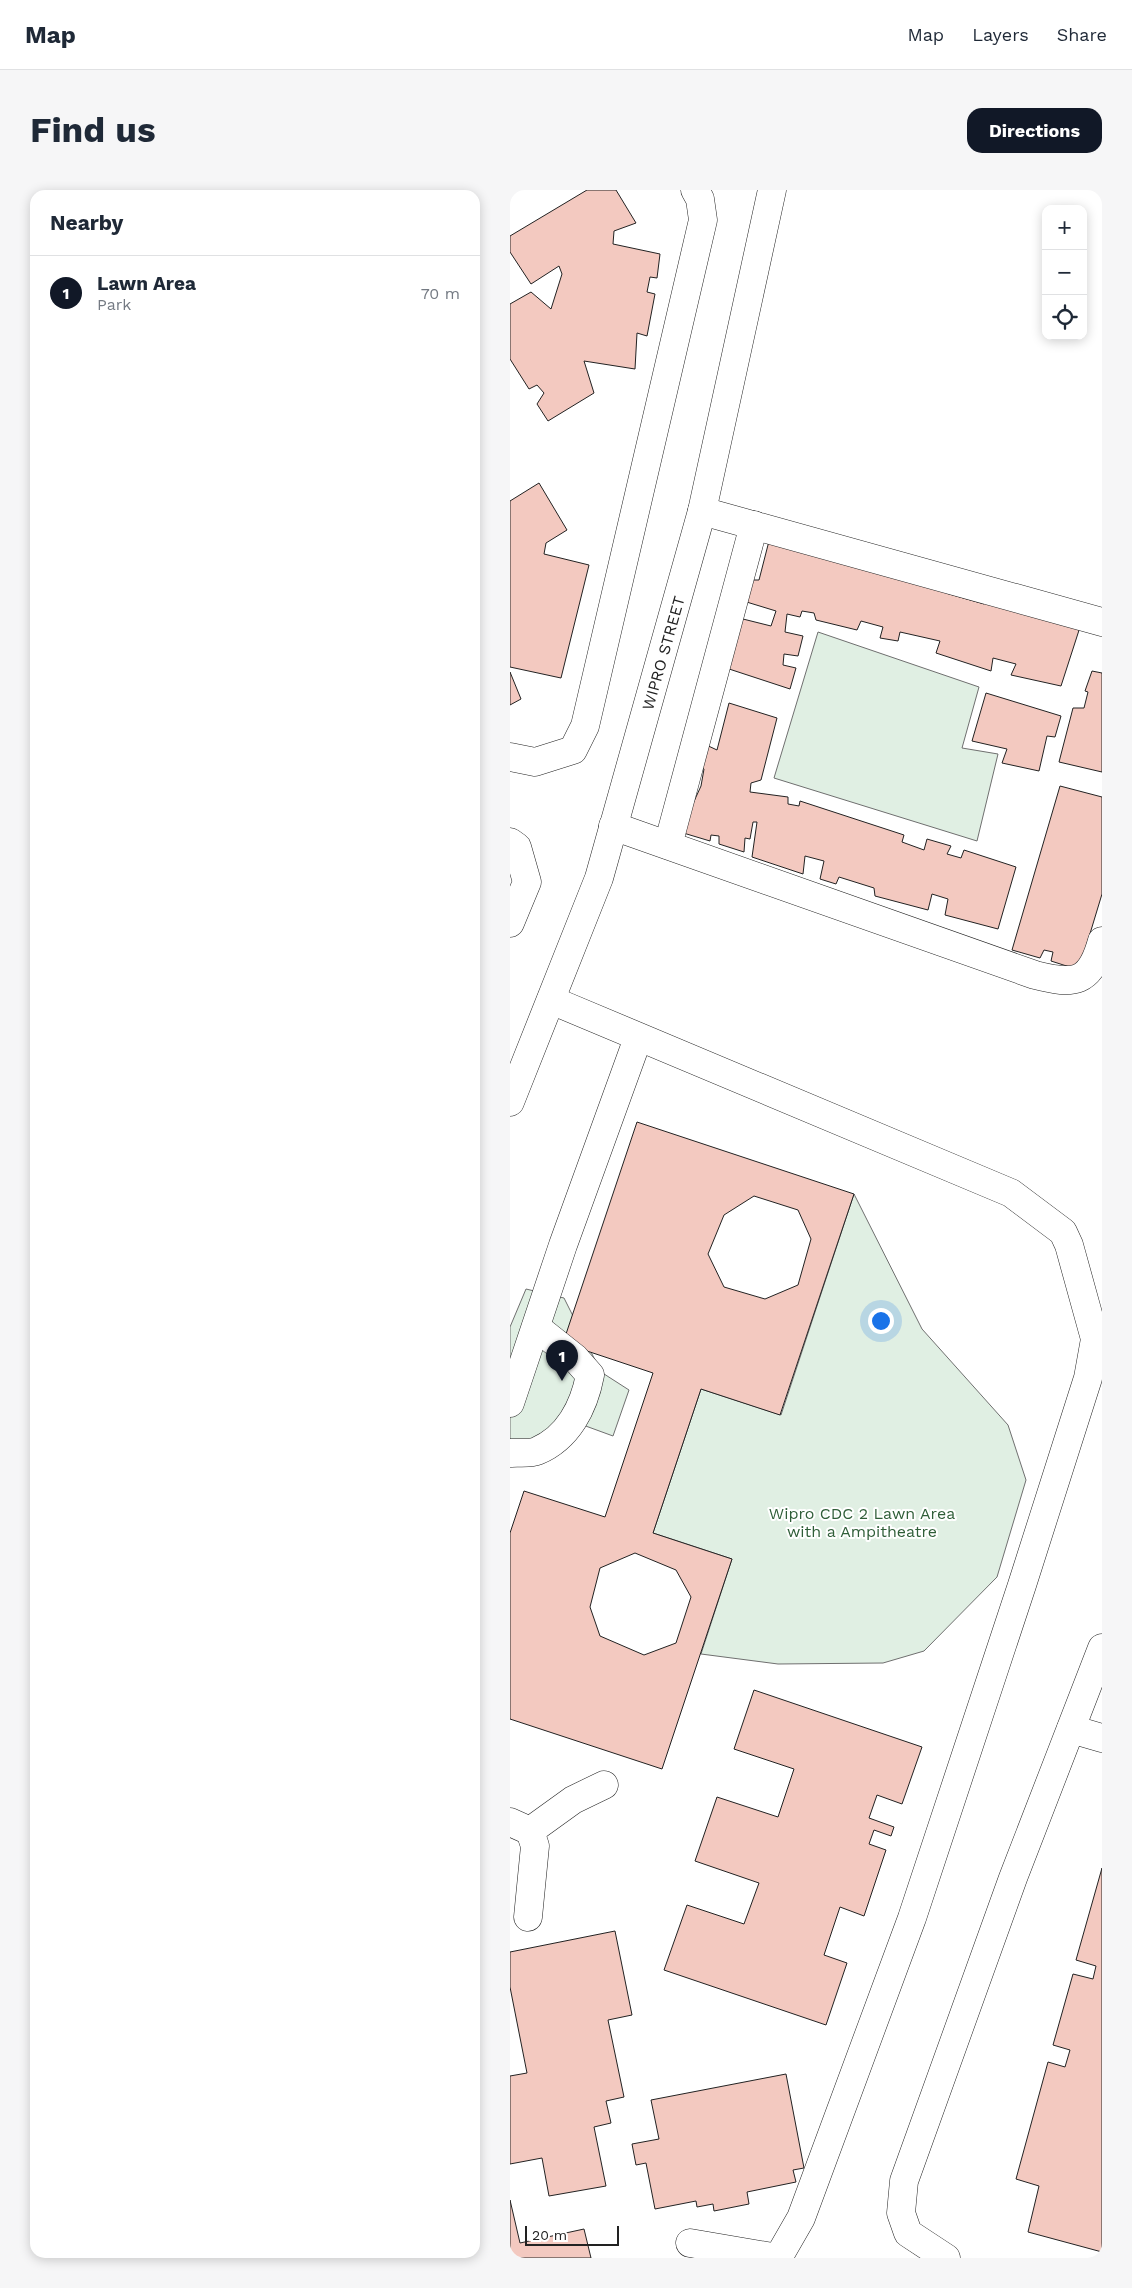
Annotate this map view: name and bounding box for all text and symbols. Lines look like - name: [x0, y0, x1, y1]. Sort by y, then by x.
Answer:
- text: Map: [25, 21, 76, 49]
- text: Map: [907, 24, 944, 45]
- text: Layers: [972, 24, 1029, 45]
- text: Share: [1057, 24, 1107, 45]
- button: Directions: [967, 108, 1102, 153]
- text: Find us: [30, 109, 156, 151]
- map controls: [1042, 205, 1087, 340]
- button: +: [1042, 205, 1087, 250]
- text: Nearby: [50, 210, 123, 235]
- button: −: [1042, 250, 1087, 295]
- text: Lawn Area: [97, 272, 196, 295]
- text: 1: [63, 284, 69, 303]
- text: 70 m: [421, 284, 460, 303]
- text: Park: [97, 295, 131, 314]
- button: locate: [1042, 295, 1087, 340]
- street label: WIPRO STREET: [638, 593, 689, 712]
- your location: [868, 1308, 894, 1334]
- pin: 1: [546, 1340, 578, 1381]
- park label: Wipro CDC 2 Lawn Area with a Ampitheatre: [769, 1504, 955, 1541]
- scale bar: [525, 2223, 619, 2246]
- text: 20 m: [532, 2227, 567, 2243]

